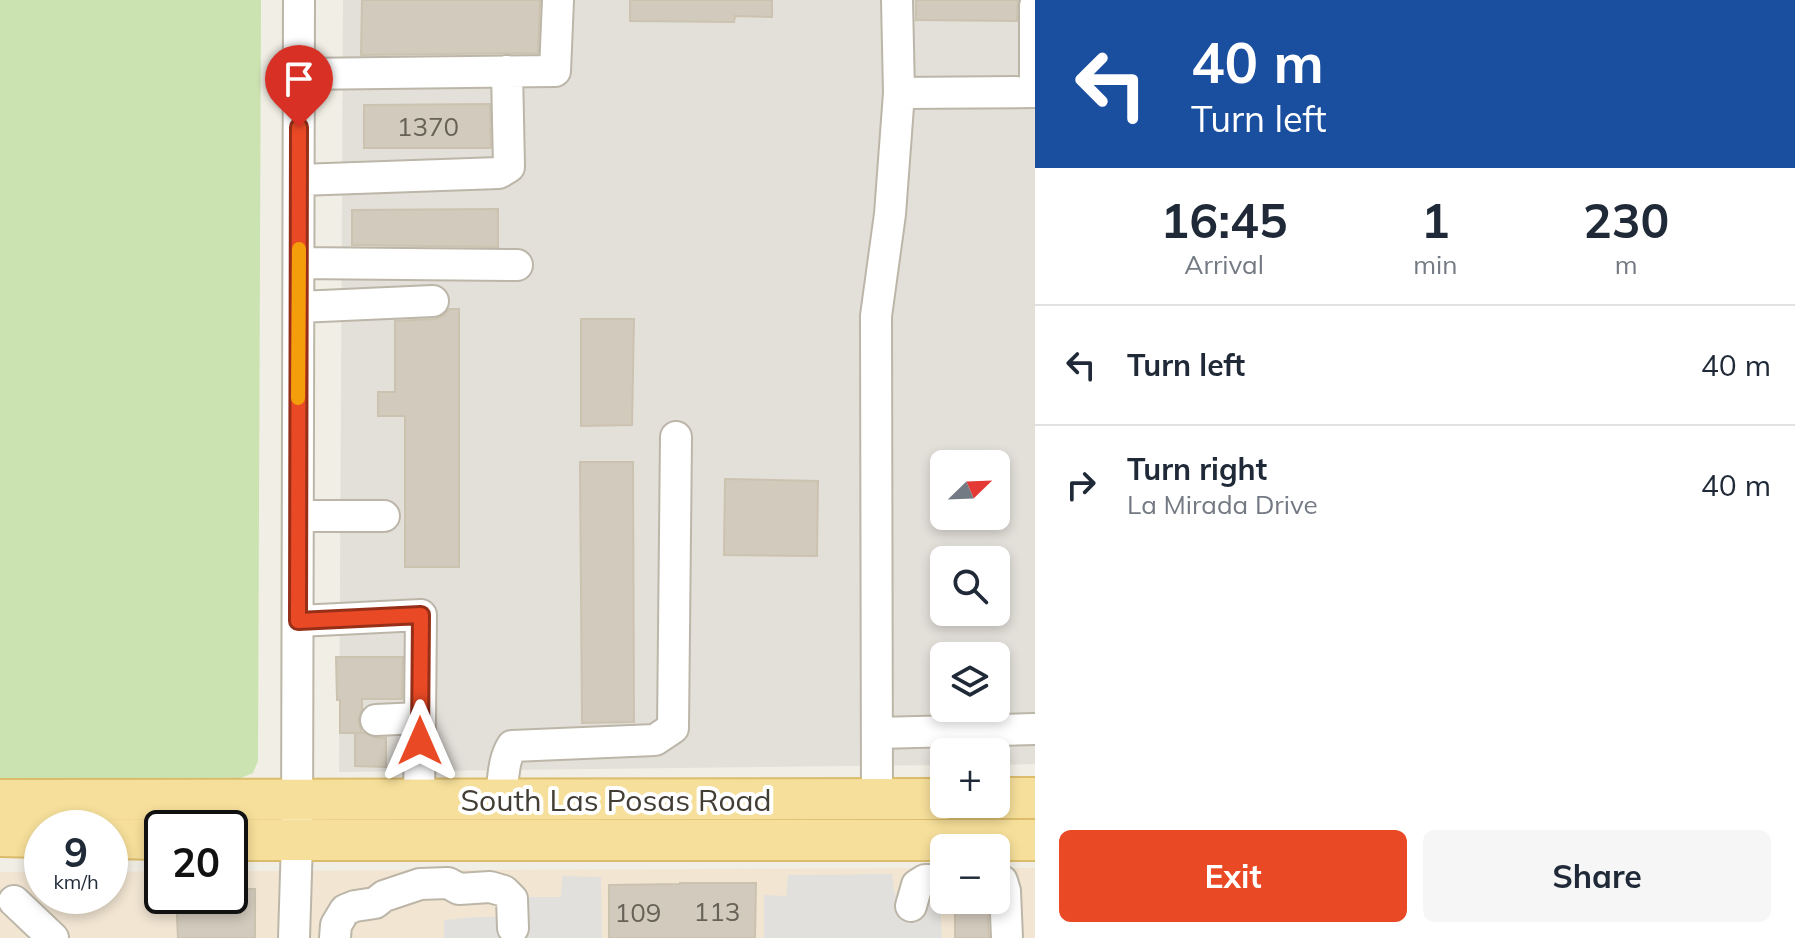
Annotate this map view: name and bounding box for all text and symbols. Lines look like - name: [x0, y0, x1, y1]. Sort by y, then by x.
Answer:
- text: 40 m: [1191, 27, 1324, 97]
- icon: left: [1059, 32, 1163, 136]
- pin: [265, 45, 333, 127]
- icon: arrive: [277, 57, 321, 101]
- text: Turn left: [1191, 96, 1327, 141]
- house number: 1370: [397, 110, 459, 143]
- text: 16:45: [1161, 190, 1288, 250]
- text: 1: [1421, 190, 1450, 250]
- text: 230: [1583, 190, 1669, 250]
- text: Arrival: [1184, 248, 1264, 281]
- text: min: [1413, 248, 1457, 281]
- text: m: [1615, 248, 1638, 281]
- icon: left: [1059, 343, 1103, 387]
- text: Turn left: [1127, 346, 1245, 384]
- text: 40 m: [1701, 346, 1771, 384]
- north arrow: [930, 450, 1010, 530]
- map controls: [930, 450, 1010, 914]
- text: Turn right: [1127, 450, 1267, 488]
- icon: right: [1059, 463, 1103, 507]
- text: 40 m: [1701, 466, 1771, 504]
- text: La Mirada Drive: [1127, 488, 1318, 521]
- button: search: [930, 546, 1010, 626]
- button: layers: [930, 642, 1010, 722]
- position arrow: [378, 699, 462, 783]
- button: +: [930, 738, 1010, 818]
- street label: South Las Posas Road: [460, 781, 772, 819]
- speed limit sign: 20: [144, 810, 248, 914]
- text: 9: [64, 827, 88, 877]
- button: Exit: [1059, 830, 1407, 922]
- button: Share: [1423, 830, 1771, 922]
- button: −: [930, 834, 1010, 914]
- text: km/h: [53, 869, 99, 894]
- house number: 113: [694, 895, 740, 928]
- house number: 109: [615, 896, 661, 929]

